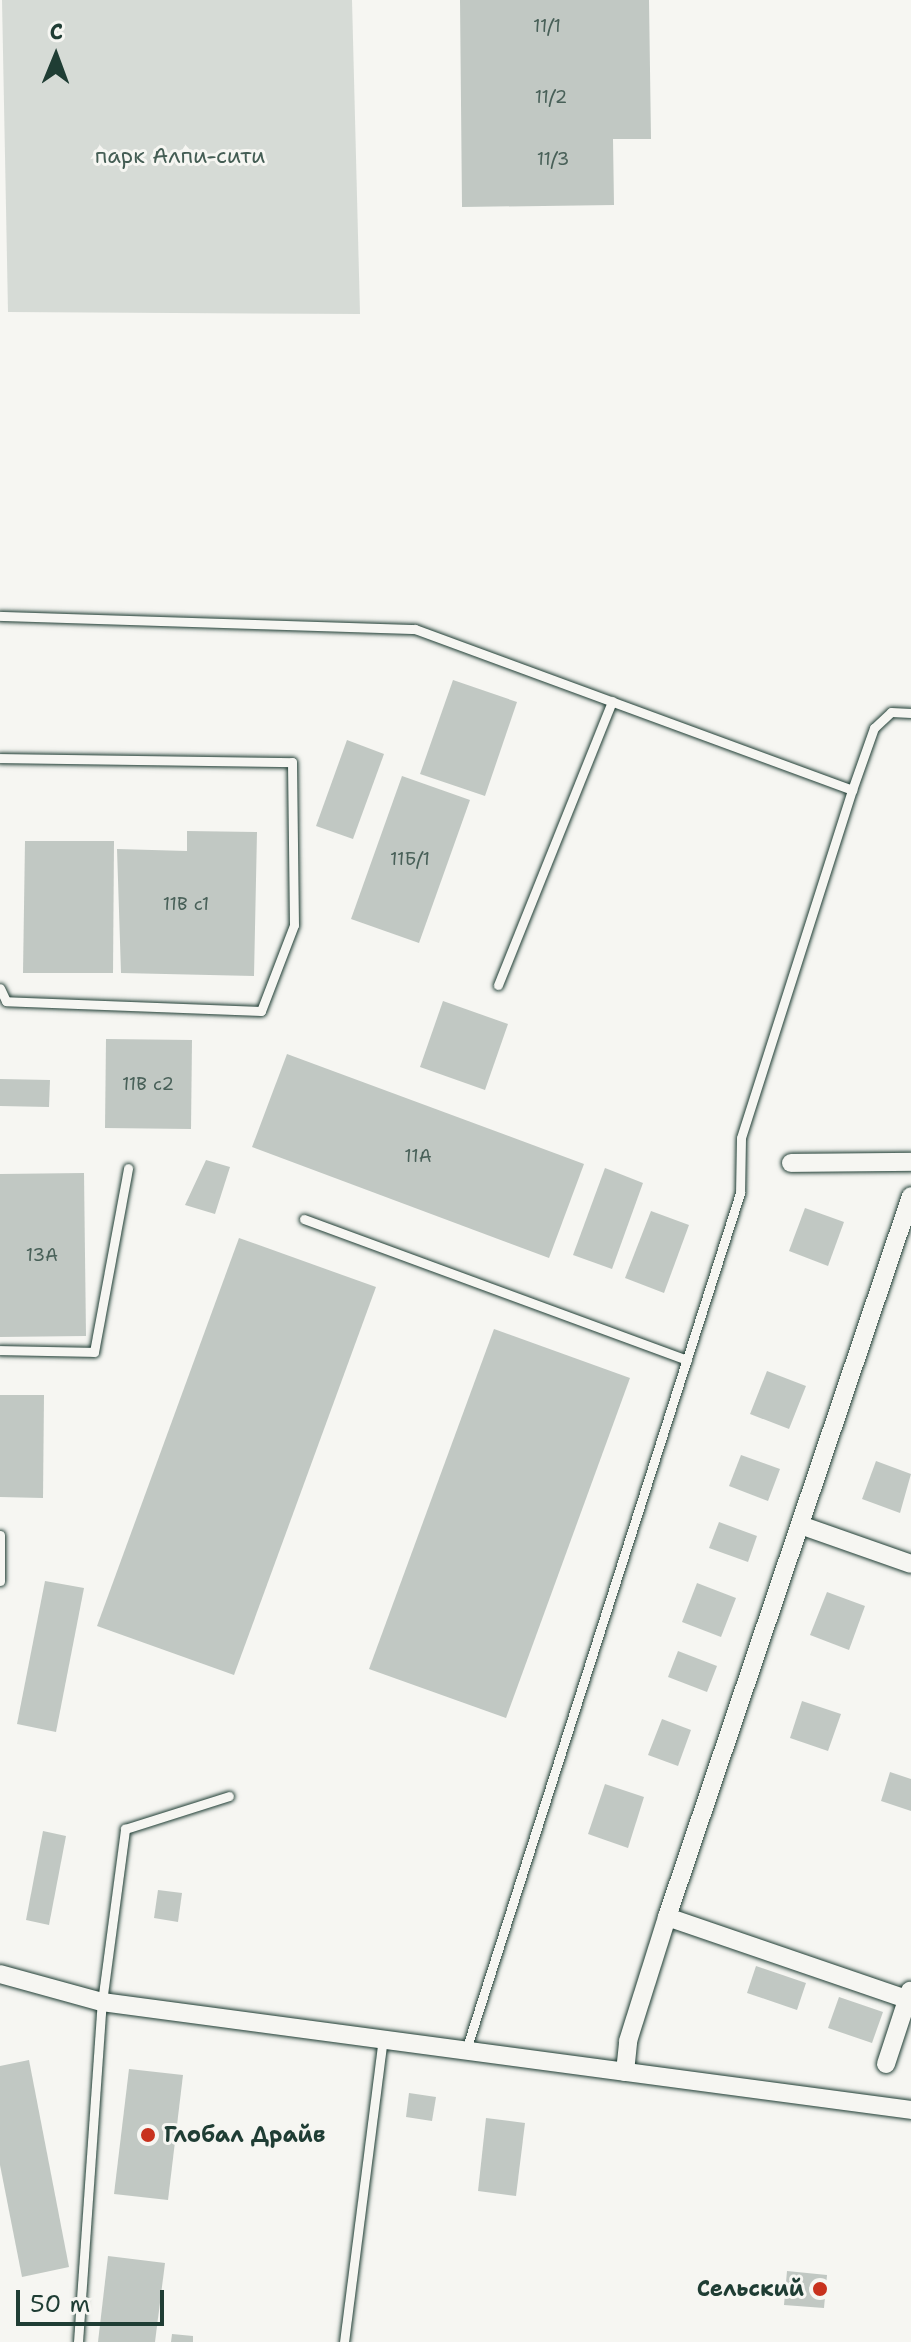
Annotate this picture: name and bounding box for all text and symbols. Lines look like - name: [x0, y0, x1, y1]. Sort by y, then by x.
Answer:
- house number: 11/1: [533, 15, 561, 37]
- north arrow: [16, 16, 96, 96]
- text: С: [49, 17, 63, 46]
- house number: 11/2: [535, 86, 567, 108]
- park label: парк Алпи-сити: [95, 143, 265, 169]
- house number: 11/3: [537, 148, 569, 170]
- house number: 11Б/1: [390, 848, 430, 870]
- house number: 11В с1: [163, 893, 209, 915]
- house number: 11В с2: [122, 1073, 174, 1095]
- house number: 11А: [404, 1145, 432, 1167]
- house number: 13А: [26, 1244, 58, 1266]
- place label: Глобал Драйв: [164, 2122, 325, 2148]
- marker: Глобал Драйв: [139, 2126, 157, 2144]
- scale bar: [20, 2274, 168, 2324]
- place label: Сельский: [697, 2276, 804, 2302]
- marker: Сельский: [811, 2280, 829, 2298]
- text: 50 m: [30, 2288, 90, 2320]

